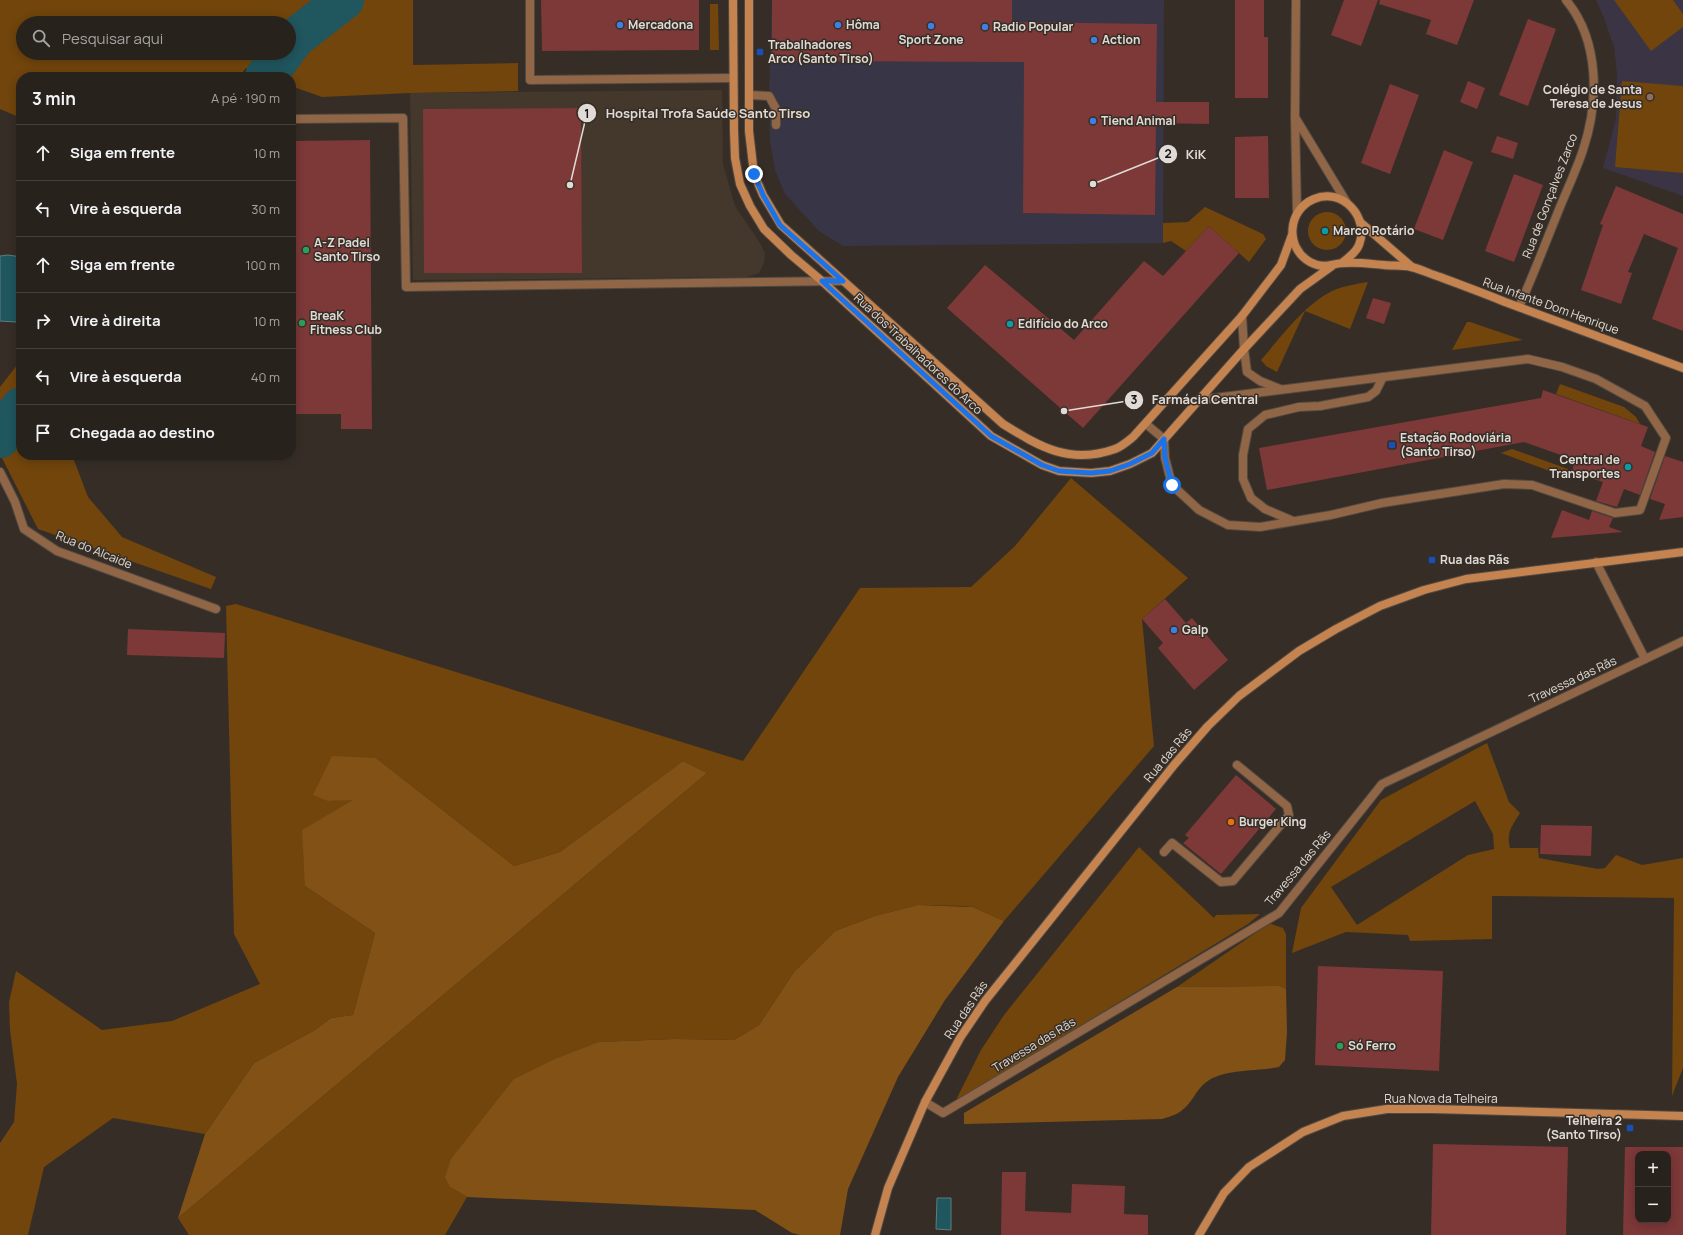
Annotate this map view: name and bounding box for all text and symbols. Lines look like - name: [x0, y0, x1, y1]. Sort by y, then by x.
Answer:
- search box: [16, 16, 296, 60]
- place label: Mercadona: [628, 16, 693, 33]
- place label: Hôma: [846, 16, 880, 33]
- place label: Radio Popular: [993, 18, 1074, 35]
- marker: Mercadona: [615, 20, 625, 30]
- marker: Hôma: [833, 20, 843, 30]
- marker: Sport Zone: [926, 21, 936, 31]
- marker: Radio Popular: [980, 22, 990, 32]
- icon: search: [30, 27, 52, 49]
- text: Pesquisar aqui: [62, 28, 163, 49]
- place label: Sport Zone: [898, 31, 964, 48]
- place label: Action: [1102, 31, 1140, 48]
- marker: Action: [1089, 35, 1099, 45]
- place label: Trabalhadores Arco (Santo Tirso): [768, 36, 874, 67]
- marker: Trabalhadores Arco (Santo Tirso): [755, 47, 765, 57]
- place label: Colégio de Santa Teresa de Jesus: [1543, 81, 1642, 112]
- text: 3 min: [32, 87, 76, 110]
- text: A pé · 190 m: [211, 89, 280, 107]
- marker: Colégio de Santa Teresa de Jesus: [1645, 92, 1655, 102]
- callout: Hospital Trofa Saúde Santo Tirso: [577, 101, 818, 126]
- text: Hospital Trofa Saúde Santo Tirso: [606, 104, 810, 122]
- text: 1: [584, 105, 590, 122]
- place label: Tiend Animal: [1101, 112, 1176, 129]
- marker: Tiend Animal: [1088, 116, 1098, 126]
- street label: Rua de Gonçalves Zarco: [1518, 131, 1581, 261]
- icon: ahead: [32, 142, 54, 164]
- text: Siga em frente: [70, 142, 175, 163]
- callout: KiK: [1158, 142, 1215, 167]
- text: 10 m: [253, 144, 280, 162]
- text: 2: [1164, 145, 1172, 162]
- text: KiK: [1186, 145, 1207, 163]
- route end: [745, 165, 763, 183]
- icon: left: [32, 198, 54, 220]
- text: Vire à esquerda: [70, 198, 182, 219]
- text: 30 m: [251, 200, 280, 218]
- place label: Marco Rotário: [1333, 222, 1414, 239]
- marker: Marco Rotário: [1320, 226, 1330, 236]
- place label: A-Z Padel Santo Tirso: [314, 234, 380, 265]
- marker: A-Z Padel Santo Tirso: [301, 245, 311, 255]
- icon: ahead: [32, 254, 54, 276]
- text: Siga em frente: [70, 254, 175, 275]
- text: 100 m: [245, 256, 280, 274]
- street label: Rua Infante Dom Henrique: [1481, 273, 1622, 338]
- street label: Rua dos Trabalhadores do Arco: [850, 289, 986, 418]
- place label: BreaK Fitness Club: [310, 307, 382, 338]
- icon: right: [32, 310, 54, 332]
- text: Vire à direita: [70, 310, 161, 331]
- text: 10 m: [253, 312, 280, 330]
- place label: Edifício do Arco: [1018, 315, 1108, 332]
- marker: BreaK Fitness Club: [297, 318, 307, 328]
- marker: Edifício do Arco: [1005, 319, 1015, 329]
- icon: left: [32, 366, 54, 388]
- text: Vire à esquerda: [70, 366, 182, 387]
- text: 40 m: [251, 368, 280, 386]
- callout: Farmácia Central: [1124, 387, 1267, 412]
- text: Farmácia Central: [1152, 390, 1258, 408]
- text: 3: [1131, 391, 1138, 408]
- icon: arrive: [32, 422, 54, 444]
- text: Chegada ao destino: [70, 422, 215, 443]
- place label: Estação Rodoviária (Santo Tirso): [1400, 429, 1511, 460]
- marker: Estação Rodoviária (Santo Tirso): [1387, 440, 1397, 450]
- place label: Central de Transportes: [1550, 451, 1620, 482]
- marker: Central de Transportes: [1623, 462, 1633, 472]
- route start: [1163, 476, 1181, 494]
- street label: Rua do Alcaide: [53, 526, 135, 573]
- place label: Rua das Rãs: [1440, 551, 1510, 568]
- marker: Rua das Rãs: [1427, 555, 1437, 565]
- place label: Galp: [1182, 621, 1208, 638]
- marker: Galp: [1169, 625, 1179, 635]
- street label: Travessa das Rãs: [1526, 652, 1619, 707]
- street label: Rua das Rãs: [1140, 724, 1196, 786]
- place label: Burger King: [1239, 813, 1306, 830]
- marker: Burger King: [1226, 817, 1236, 827]
- street label: Travessa das Rãs: [1261, 826, 1335, 909]
- street label: Rua das Rãs: [940, 977, 991, 1042]
- street label: Travessa das Rãs: [989, 1013, 1079, 1076]
- place label: Só Ferro: [1348, 1037, 1396, 1054]
- marker: Só Ferro: [1335, 1041, 1345, 1051]
- street label: Rua Nova da Telheira: [1384, 1090, 1498, 1107]
- place label: Telheira 2 (Santo Tirso): [1546, 1112, 1622, 1143]
- marker: Telheira 2 (Santo Tirso): [1625, 1123, 1635, 1133]
- map controls: [1635, 1151, 1671, 1223]
- button: +: [1635, 1151, 1671, 1187]
- button: −: [1635, 1187, 1671, 1223]

